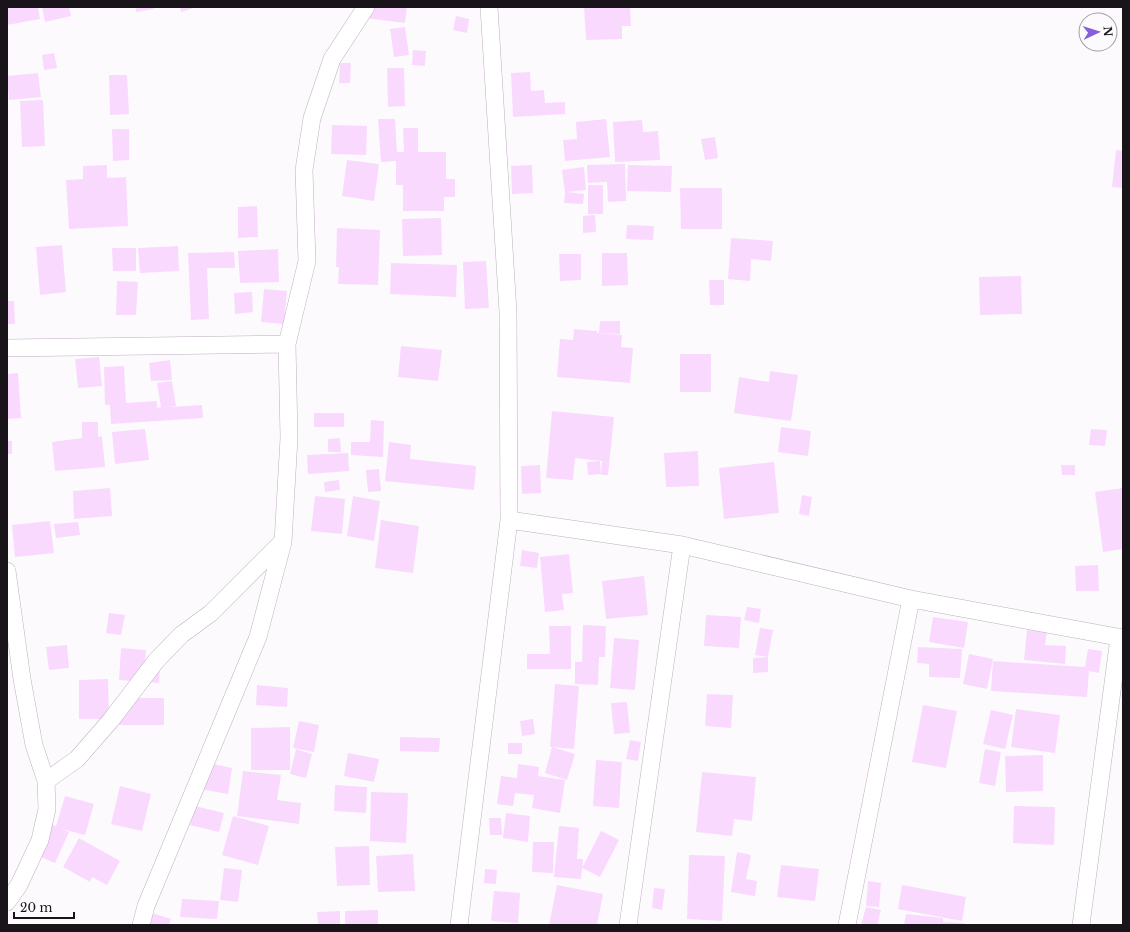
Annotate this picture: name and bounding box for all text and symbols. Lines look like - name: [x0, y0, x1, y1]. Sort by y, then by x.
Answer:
- north arrow: [1078, 12, 1118, 52]
- text: N: [1101, 26, 1115, 38]
- scale bar: [14, 894, 74, 920]
- text: 20 m: [20, 900, 52, 915]

